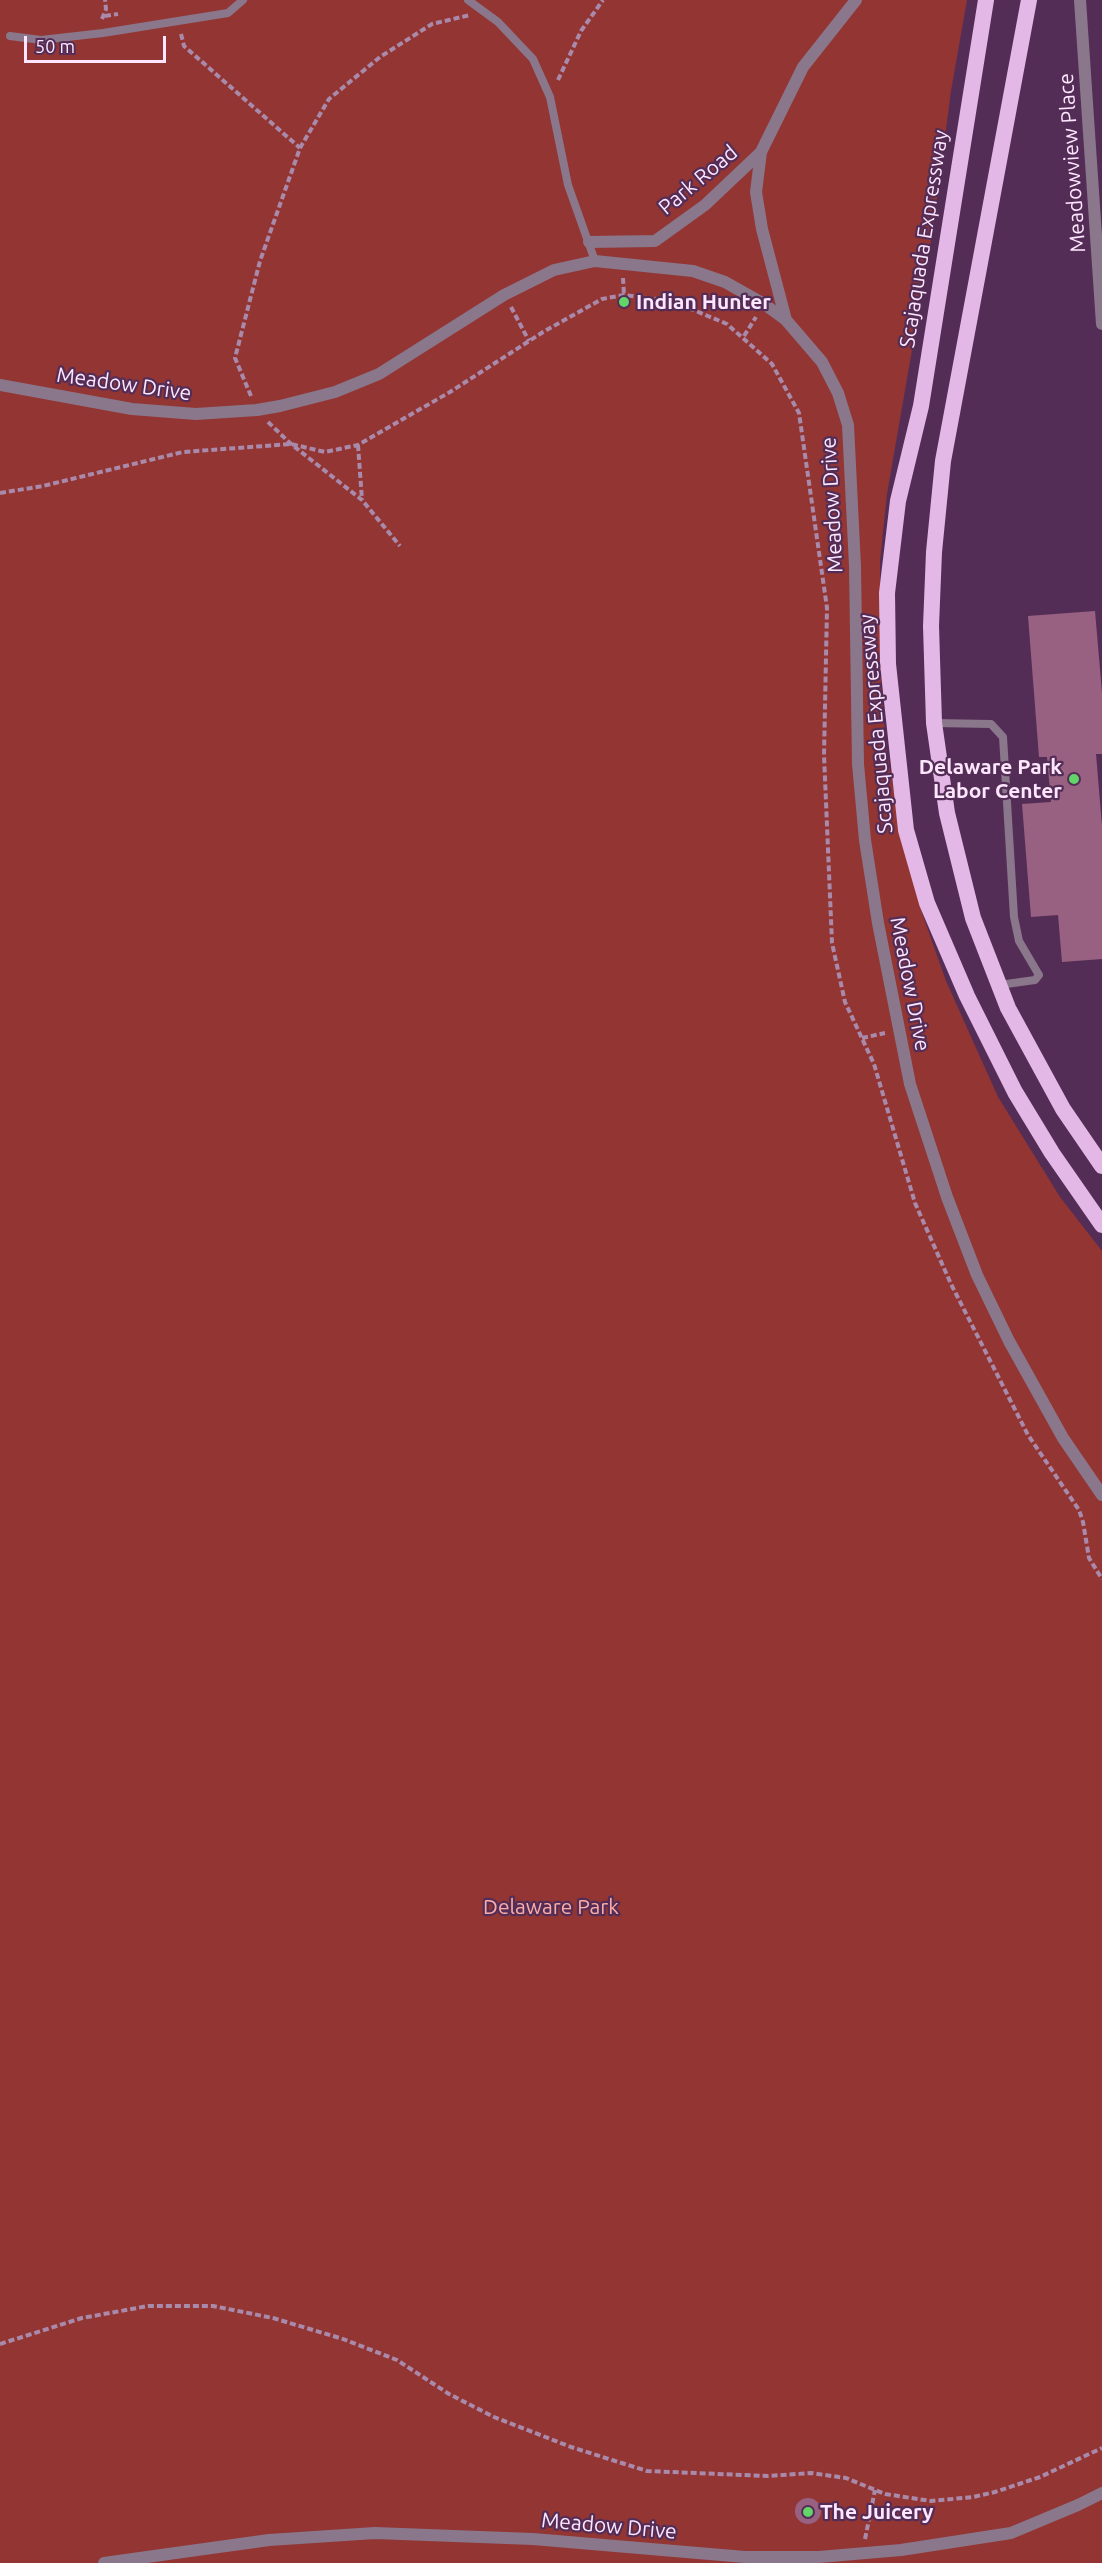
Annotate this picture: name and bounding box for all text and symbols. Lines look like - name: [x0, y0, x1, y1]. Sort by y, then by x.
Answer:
- scale bar: [27, 24, 170, 62]
- text: 50 m: [35, 36, 75, 56]
- street label: Meadowview Place: [1053, 72, 1091, 254]
- street label: Scajaquada Expressway: [894, 128, 954, 350]
- street label: Park Road: [654, 140, 742, 220]
- place label: Indian Hunter: [636, 289, 771, 315]
- marker: Indian Hunter: [617, 295, 631, 309]
- street label: Meadow Drive: [55, 362, 193, 406]
- street label: Meadow Drive: [816, 436, 848, 574]
- street label: Scajaquada Expressway: [854, 613, 898, 835]
- place label: Delaware Park Labor Center: [919, 754, 1062, 804]
- marker: Delaware Park Labor Center: [1067, 772, 1081, 786]
- street label: Meadow Drive: [885, 915, 935, 1053]
- park label: Delaware Park: [483, 1894, 619, 1920]
- place label: The Juicery: [820, 2499, 933, 2525]
- marker: The Juicery: [801, 2505, 815, 2519]
- street label: Meadow Drive: [540, 2508, 678, 2544]

